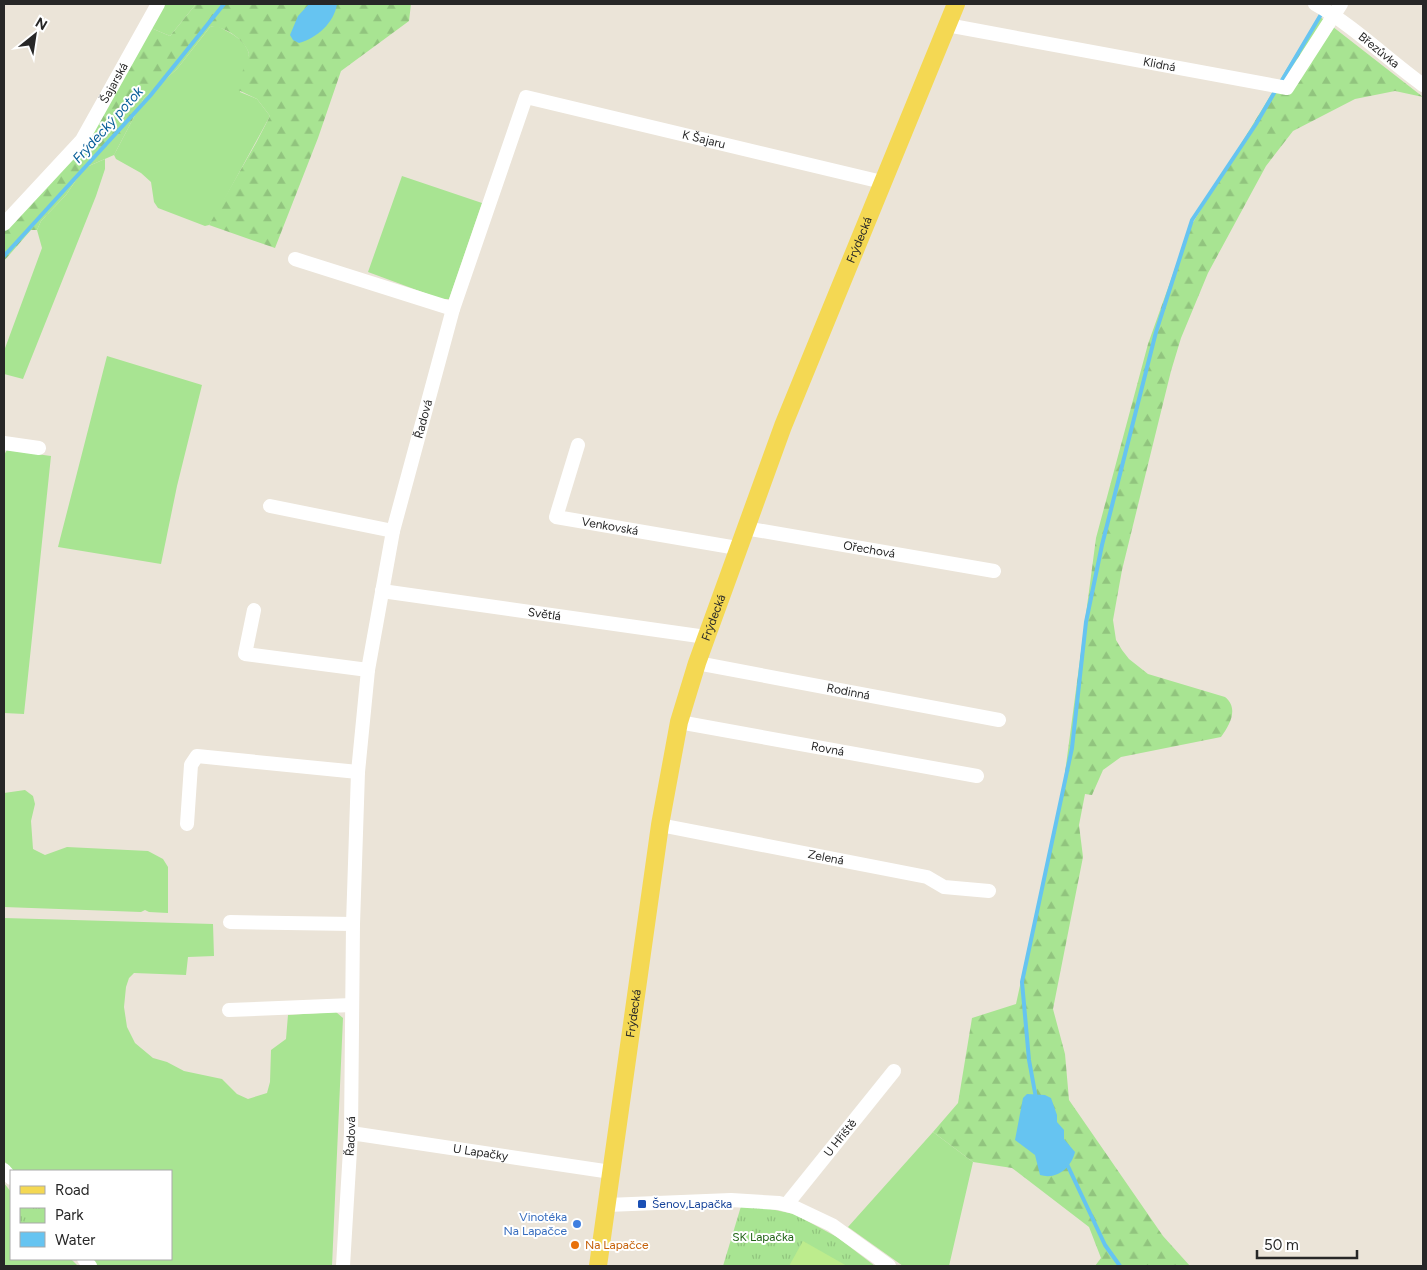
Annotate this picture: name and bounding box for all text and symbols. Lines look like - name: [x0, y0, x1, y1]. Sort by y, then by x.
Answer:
- north arrow: [10, 10, 60, 60]
- text: N: [32, 14, 50, 34]
- street label: Březůvka: [1356, 29, 1402, 71]
- street label: Klidná: [1142, 54, 1177, 74]
- street label: Šajarská: [97, 60, 131, 106]
- water label: Frýdecký potok: [69, 82, 148, 167]
- street label: K Šajaru: [681, 128, 727, 151]
- street label: Frýdecká: [844, 215, 875, 265]
- street label: Řadová: [411, 398, 435, 440]
- street label: Venkovská: [581, 515, 639, 538]
- street label: Ořechová: [842, 538, 896, 561]
- street label: Frýdecká: [699, 592, 728, 643]
- street label: Světlá: [527, 605, 562, 623]
- street label: Rodinná: [825, 681, 871, 703]
- street label: Rovná: [810, 739, 845, 759]
- street label: Zelená: [807, 847, 845, 868]
- street label: Frýdecká: [623, 988, 644, 1039]
- street label: Řadová: [343, 1116, 358, 1156]
- street label: U Hřiště: [821, 1116, 860, 1159]
- street label: U Lapačky: [452, 1141, 510, 1164]
- legend: [10, 1170, 172, 1260]
- text: Road: [55, 1181, 90, 1199]
- place label: Šenov,Lapačka: [652, 1197, 732, 1211]
- marker: Šenov,Lapačka: [636, 1198, 648, 1210]
- text: Park: [55, 1206, 84, 1224]
- place label: Vinotéka Na Lapačce: [504, 1210, 567, 1238]
- marker: Vinotéka Na Lapačce: [571, 1218, 583, 1230]
- scale bar: [1257, 1228, 1357, 1260]
- park label: SK Lapačka: [732, 1230, 794, 1244]
- text: Water: [55, 1231, 95, 1249]
- text: 50 m: [1264, 1236, 1299, 1254]
- place label: Na Lapačce: [585, 1238, 649, 1252]
- marker: Na Lapačce: [569, 1239, 581, 1251]

